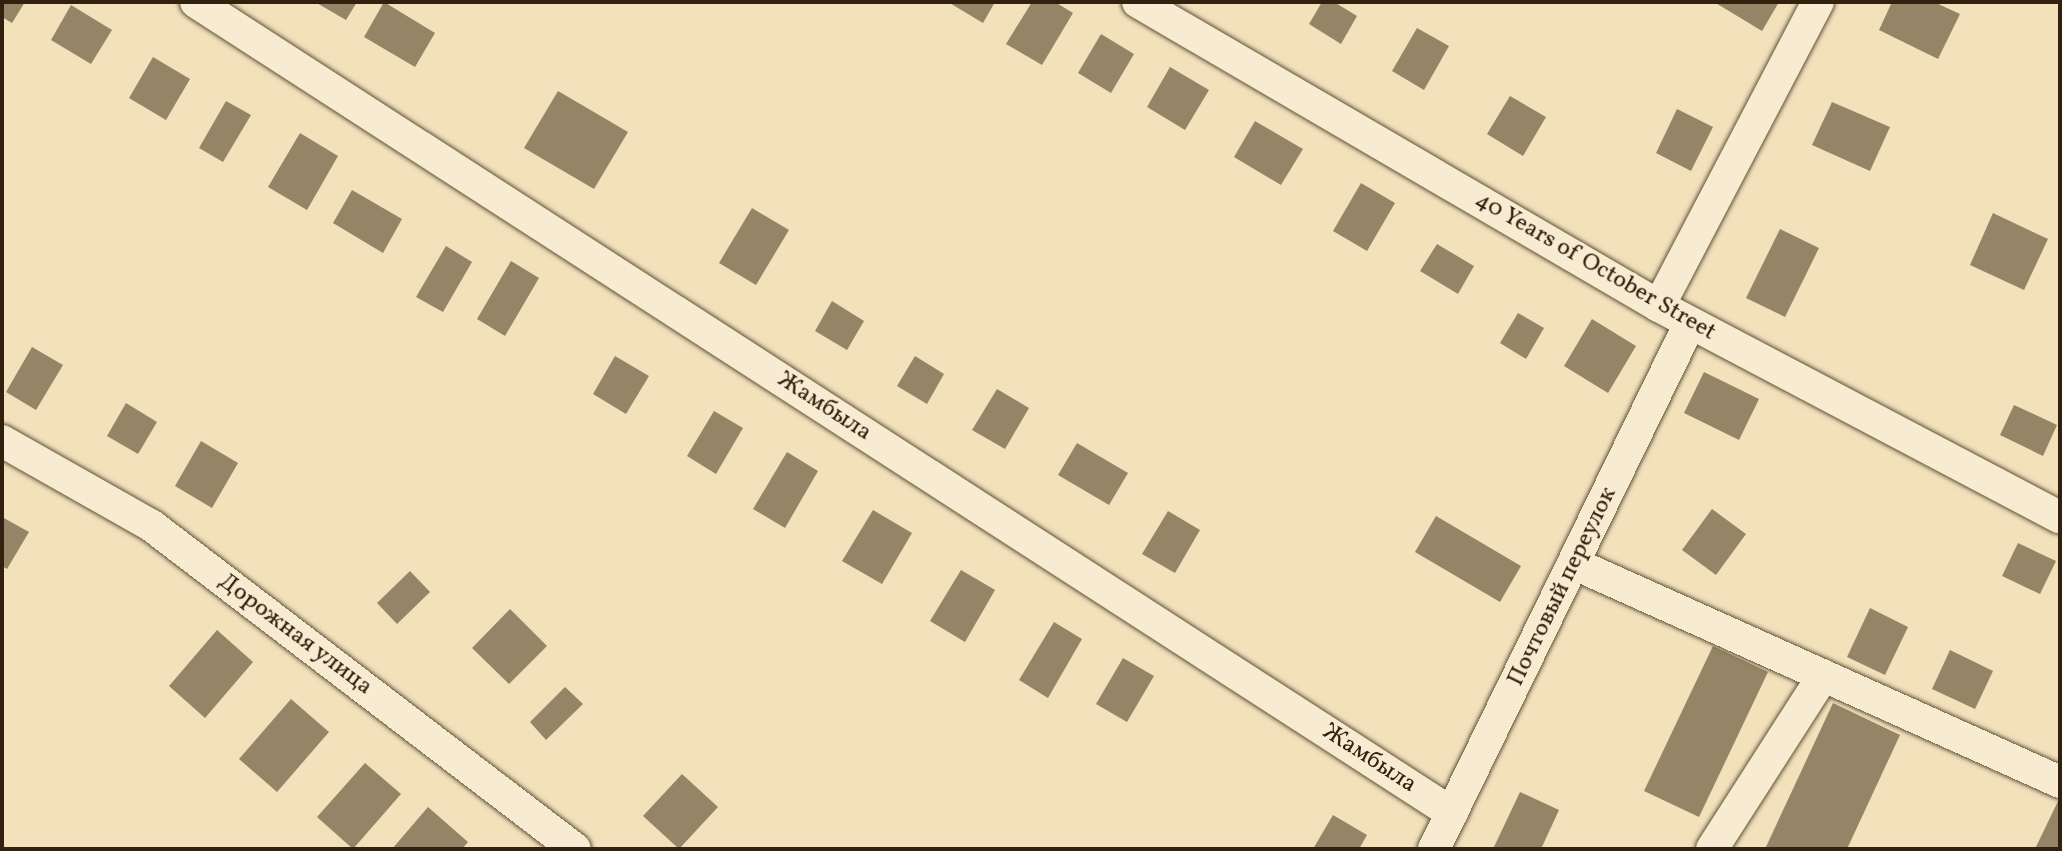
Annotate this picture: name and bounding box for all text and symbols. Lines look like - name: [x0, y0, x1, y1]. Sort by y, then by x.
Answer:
- street label: 40 Years of October Street: [1470, 187, 1720, 347]
- street label: Жамбыла: [772, 366, 876, 448]
- street label: Почтовый переулок: [1502, 483, 1624, 691]
- street label: Дорожная улица: [212, 568, 378, 702]
- street label: Жамбыла: [1317, 718, 1421, 800]

